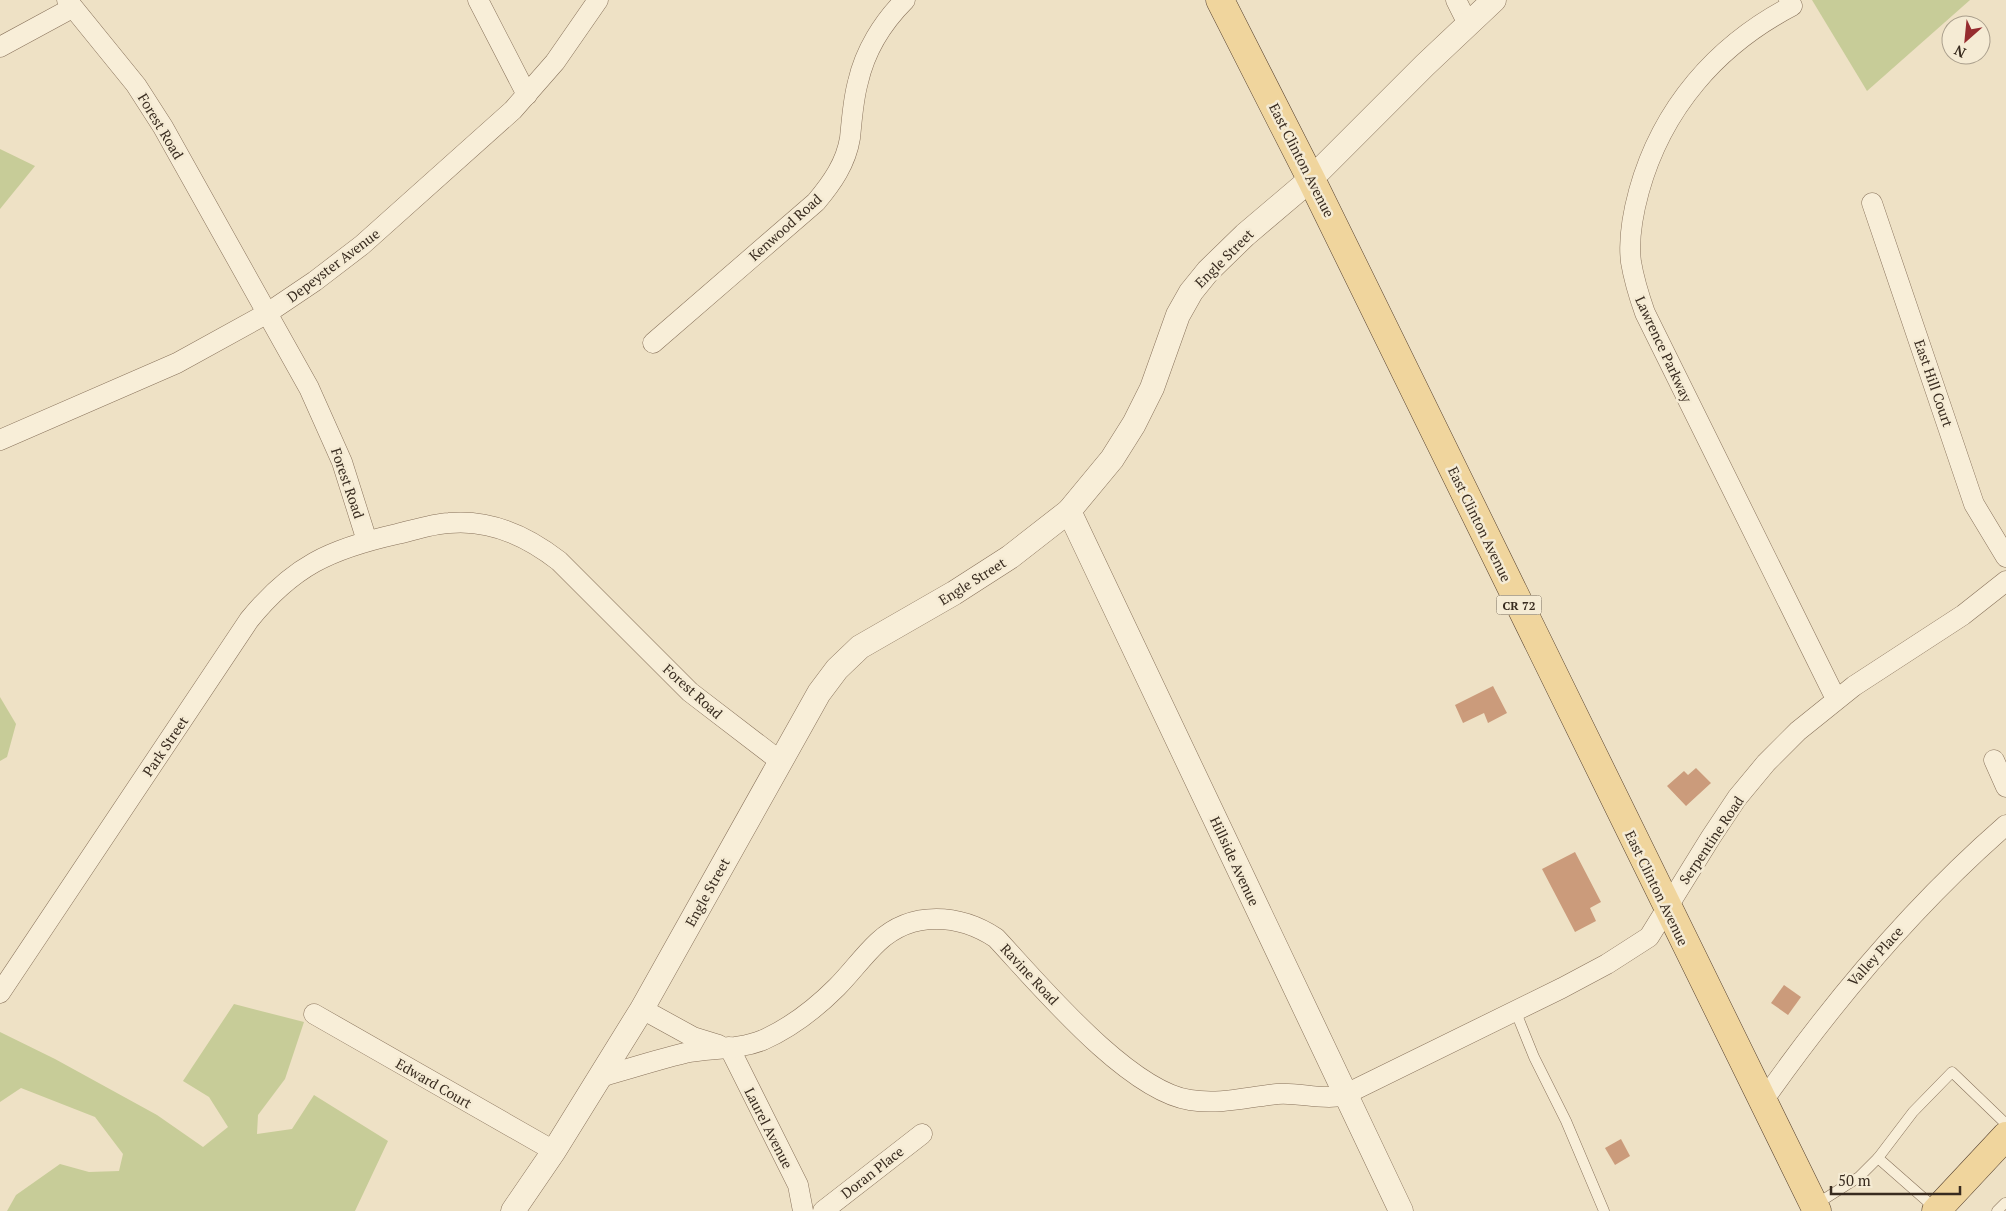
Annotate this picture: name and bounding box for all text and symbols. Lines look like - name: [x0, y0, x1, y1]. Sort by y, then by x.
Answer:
- north arrow: [1941, 15, 1991, 65]
- text: N: [1950, 41, 1969, 63]
- street label: Forest Road: [134, 90, 188, 163]
- street label: East Clinton Avenue: [1265, 100, 1339, 220]
- street label: Kenwood Road: [745, 189, 826, 265]
- street label: Depeyster Avenue: [283, 224, 383, 306]
- street label: Engle Street: [1190, 224, 1258, 292]
- street label: Lawrence Parkway: [1631, 293, 1697, 406]
- street label: East Hill Court: [1910, 337, 1958, 430]
- street label: Forest Road: [327, 445, 369, 521]
- street label: East Clinton Avenue: [1444, 463, 1516, 585]
- street label: Engle Street: [935, 552, 1010, 609]
- road number: CR 72: [1496, 596, 1542, 614]
- street label: Forest Road: [659, 659, 727, 723]
- street label: Park Street: [138, 712, 193, 780]
- street label: Serpentine Road: [1674, 792, 1748, 888]
- street label: Hillside Avenue: [1206, 813, 1264, 909]
- street label: East Clinton Avenue: [1621, 827, 1693, 949]
- street label: Engle Street: [680, 854, 734, 930]
- street label: Valley Place: [1843, 922, 1907, 990]
- street label: Ravine Road: [997, 939, 1063, 1009]
- street label: Edward Court: [393, 1054, 476, 1113]
- street label: Laurel Avenue: [740, 1084, 798, 1172]
- street label: Doran Place: [837, 1141, 907, 1203]
- scale bar: [1831, 1164, 1960, 1196]
- text: 50 m: [1838, 1170, 1871, 1190]

